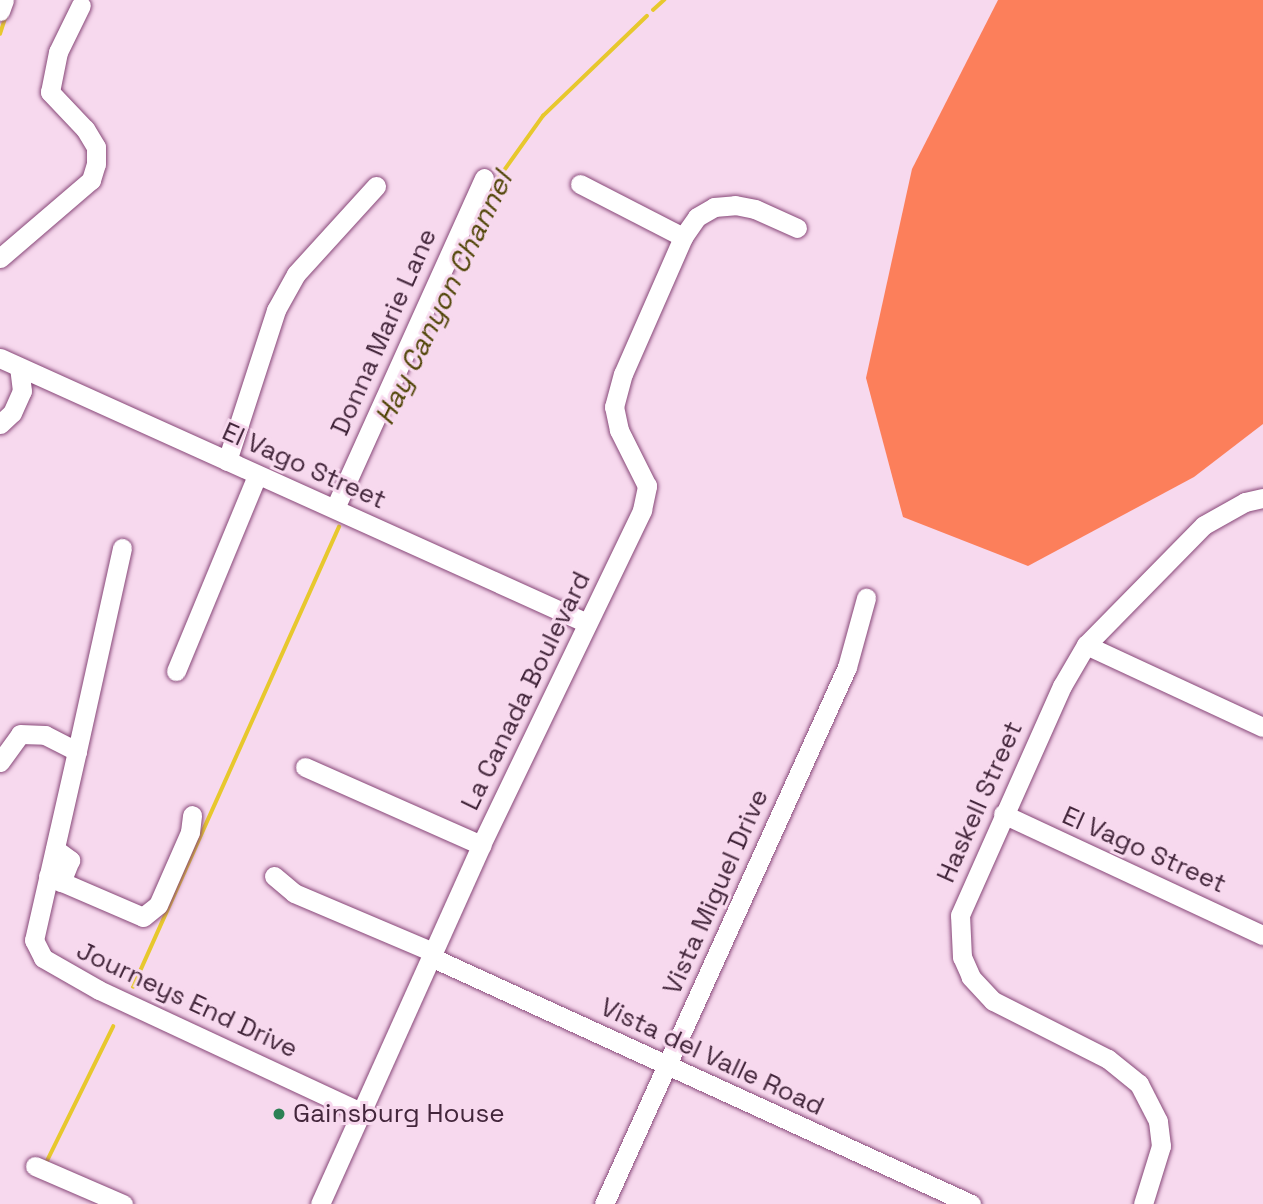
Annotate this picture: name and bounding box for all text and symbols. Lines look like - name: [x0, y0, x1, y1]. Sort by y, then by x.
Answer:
- water label: Hay Canyon Channel: [367, 166, 519, 430]
- street label: Donna Marie Lane: [324, 224, 444, 440]
- street label: El Vago Street: [217, 416, 391, 516]
- street label: La Canada Boulevard: [455, 567, 597, 815]
- street label: Haskell Street: [931, 717, 1029, 887]
- street label: Vista Miguel Drive: [657, 784, 775, 1000]
- street label: El Vago Street: [1057, 800, 1231, 900]
- street label: Journeys End Drive: [71, 935, 303, 1065]
- street label: Vista del Valle Road: [595, 991, 829, 1123]
- place label: Gainsburg House: [293, 1098, 505, 1130]
- marker: Gainsburg House: [271, 1106, 287, 1122]

